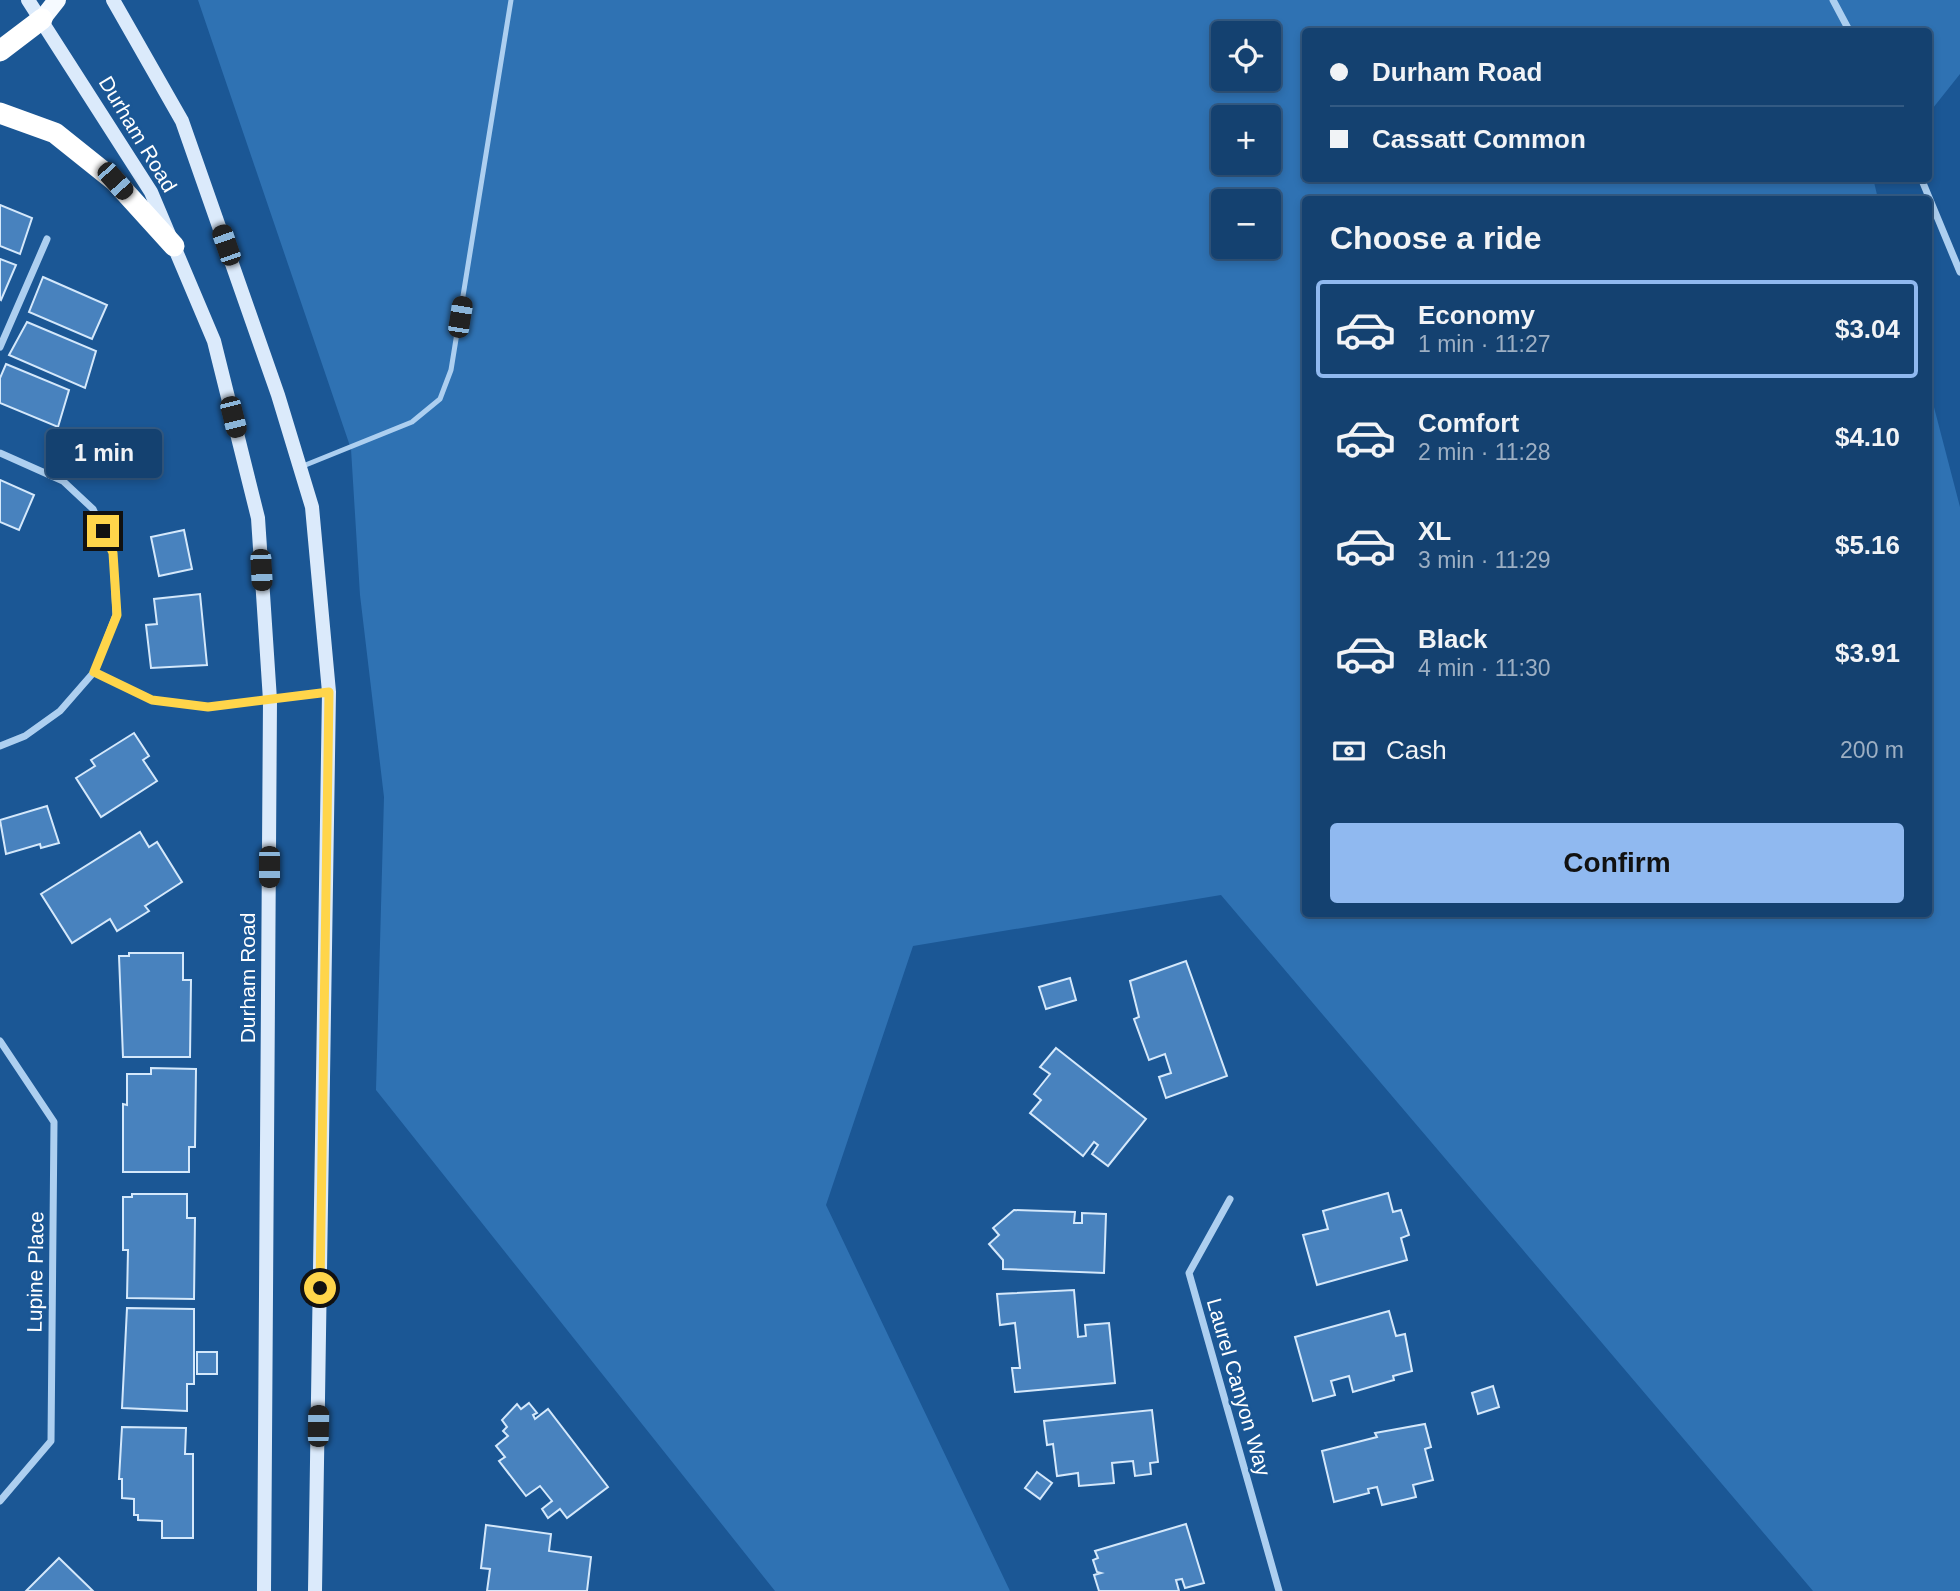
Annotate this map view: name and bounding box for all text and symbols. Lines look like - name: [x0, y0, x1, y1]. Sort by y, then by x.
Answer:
- map controls: [1211, 21, 1281, 259]
- button: locate: [1211, 21, 1281, 91]
- text: Durham Road: [1372, 57, 1542, 87]
- street label: Durham Road: [94, 72, 182, 196]
- button: +: [1211, 105, 1281, 175]
- text: Cassatt Common: [1372, 124, 1586, 154]
- car: [94, 158, 137, 204]
- button: −: [1211, 189, 1281, 259]
- text: Choose a ride: [1330, 220, 1542, 256]
- car: [210, 222, 243, 268]
- car: [447, 295, 474, 339]
- icon: car: [1334, 298, 1397, 361]
- text: Economy: [1418, 300, 1535, 330]
- text: $3.04: [1835, 314, 1900, 344]
- text: 1 min · 11:27: [1418, 331, 1551, 357]
- car: [218, 394, 249, 440]
- icon: car: [1334, 406, 1397, 469]
- text: Comfort: [1418, 408, 1519, 438]
- text: $4.10: [1835, 422, 1900, 452]
- callout: 1 min: [45, 430, 161, 478]
- text: 2 min · 11:28: [1418, 439, 1551, 465]
- text: 1 min: [74, 440, 134, 466]
- icon: car: [1334, 514, 1397, 577]
- route end: [87, 515, 119, 547]
- text: XL: [1418, 516, 1451, 546]
- text: $5.16: [1835, 530, 1900, 560]
- text: 3 min · 11:29: [1418, 547, 1551, 573]
- car: [250, 548, 273, 592]
- icon: car: [1334, 622, 1397, 685]
- text: Black: [1418, 624, 1487, 654]
- text: $3.91: [1835, 638, 1900, 668]
- text: 4 min · 11:30: [1418, 655, 1551, 681]
- icon: cash: [1330, 732, 1368, 770]
- text: Cash: [1386, 735, 1447, 765]
- text: 200 m: [1840, 737, 1904, 763]
- button: Confirm: [1330, 823, 1904, 903]
- car: [259, 846, 280, 888]
- street label: Durham Road: [236, 913, 259, 1043]
- street label: Lupine Place: [22, 1211, 48, 1333]
- route start: [304, 1272, 336, 1304]
- street label: Laurel Canyon Way: [1203, 1296, 1276, 1479]
- car: [308, 1405, 329, 1447]

